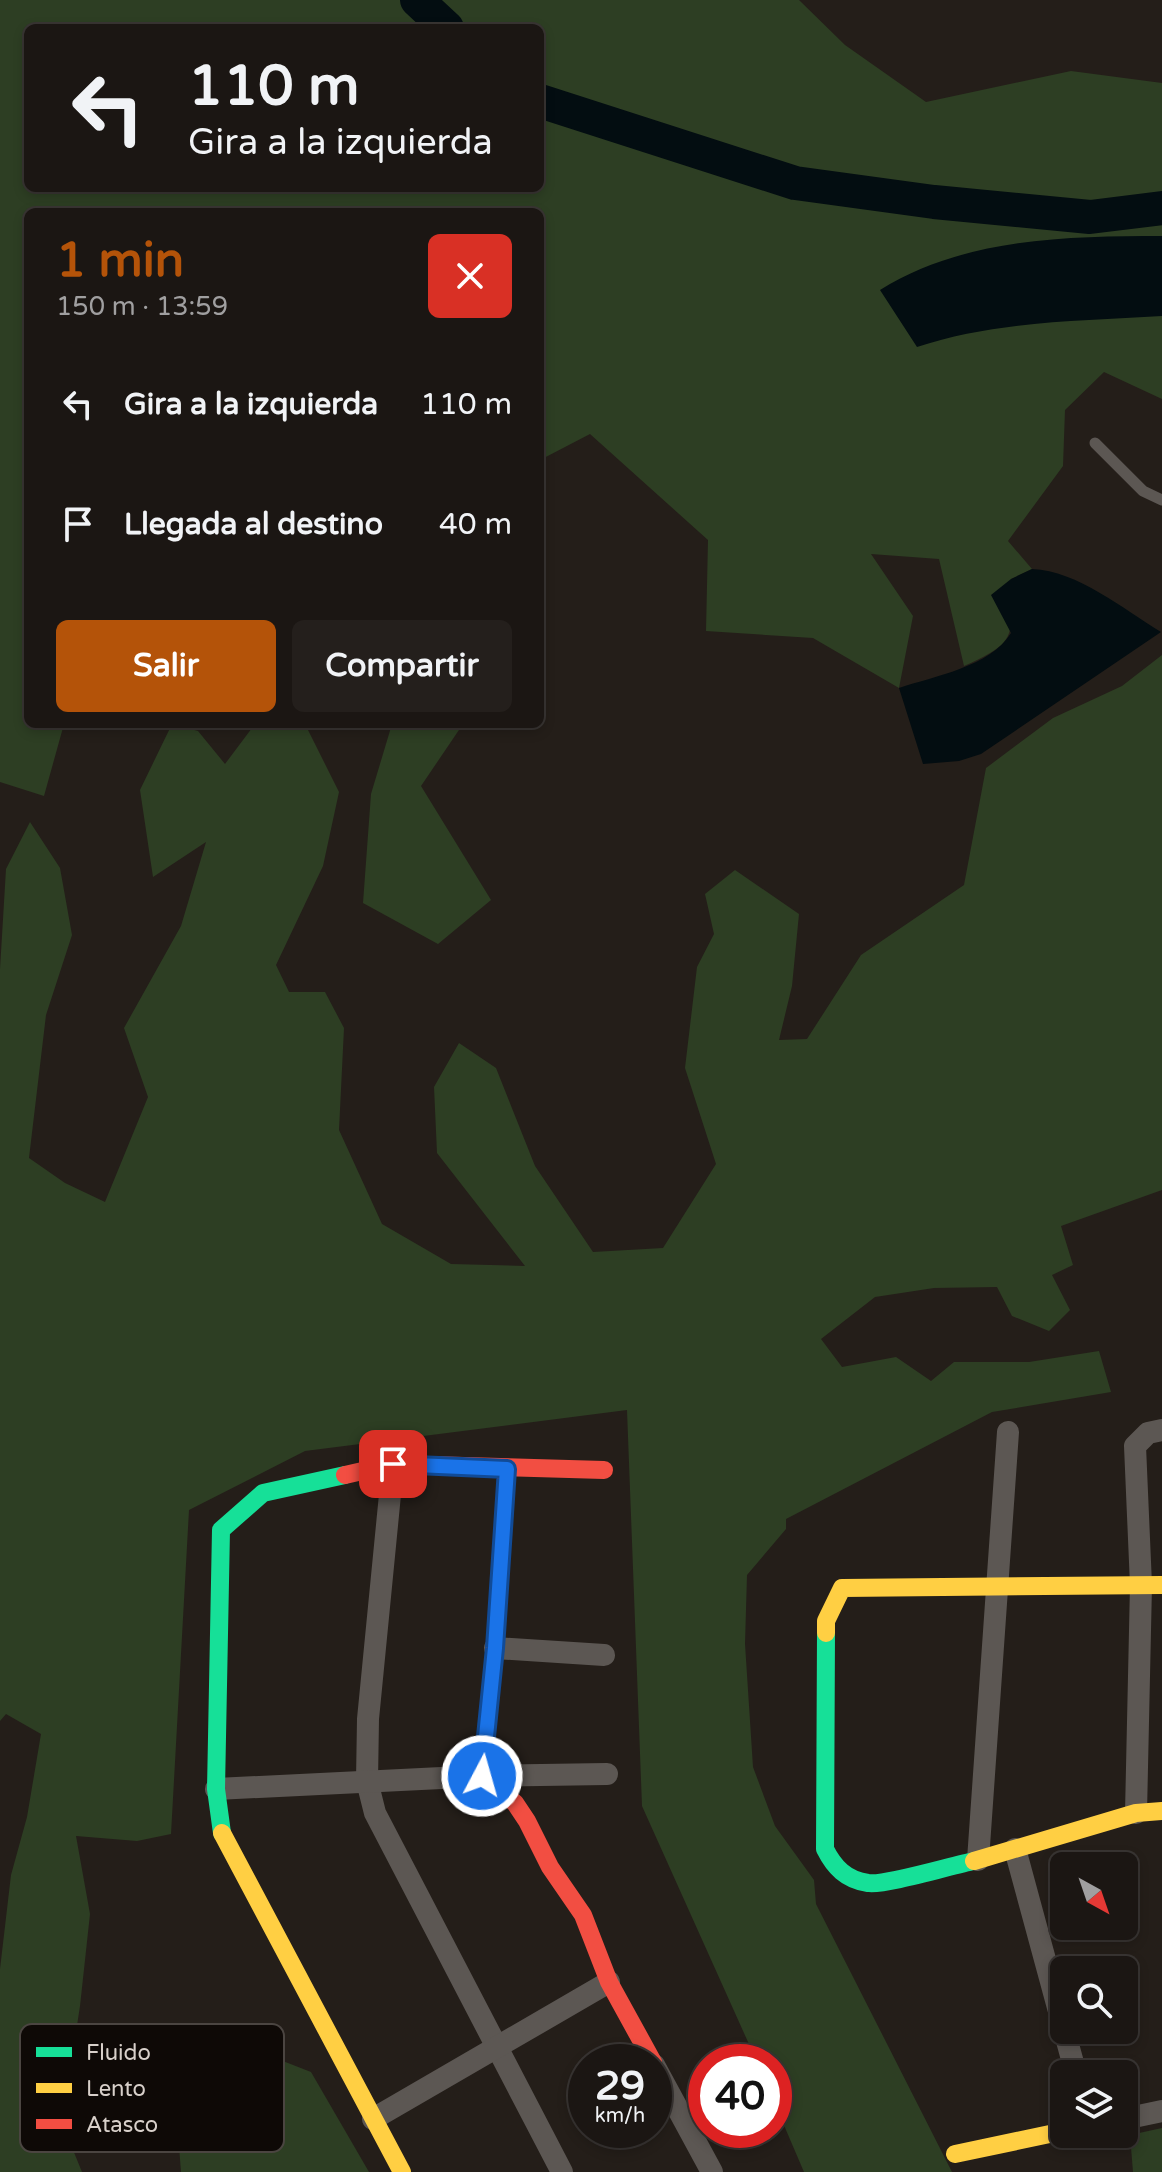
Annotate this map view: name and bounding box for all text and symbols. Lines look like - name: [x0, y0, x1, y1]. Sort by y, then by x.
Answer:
- text: 110 m: [188, 53, 359, 120]
- icon: left: [56, 56, 160, 160]
- text: Gira a la izquierda: [188, 121, 493, 164]
- text: 1 min: [56, 232, 184, 290]
- button: close: [428, 234, 512, 318]
- text: 150 m · 13:59: [56, 291, 228, 322]
- icon: left: [56, 382, 100, 426]
- text: Gira a la izquierda: [124, 386, 378, 423]
- text: 110 m: [420, 386, 512, 423]
- icon: arrive: [56, 502, 100, 546]
- text: Llegada al destino: [124, 506, 383, 543]
- text: 40 m: [439, 506, 512, 543]
- button: Salir: [56, 620, 276, 712]
- button: Compartir: [292, 620, 512, 712]
- pin: [359, 1430, 427, 1498]
- icon: arrive: [371, 1442, 415, 1486]
- position arrow: [440, 1734, 524, 1818]
- north arrow: [1050, 1852, 1138, 1940]
- map controls: [1050, 1852, 1138, 2148]
- button: search: [1050, 1956, 1138, 2044]
- legend: [20, 2024, 284, 2152]
- text: Fluido: [86, 2040, 151, 2066]
- speed limit sign: 40: [688, 2044, 792, 2148]
- button: layers: [1050, 2060, 1138, 2148]
- text: 29: [595, 2062, 645, 2110]
- text: Lento: [86, 2076, 146, 2102]
- text: km/h: [595, 2104, 645, 2128]
- text: Atasco: [86, 2112, 158, 2138]

